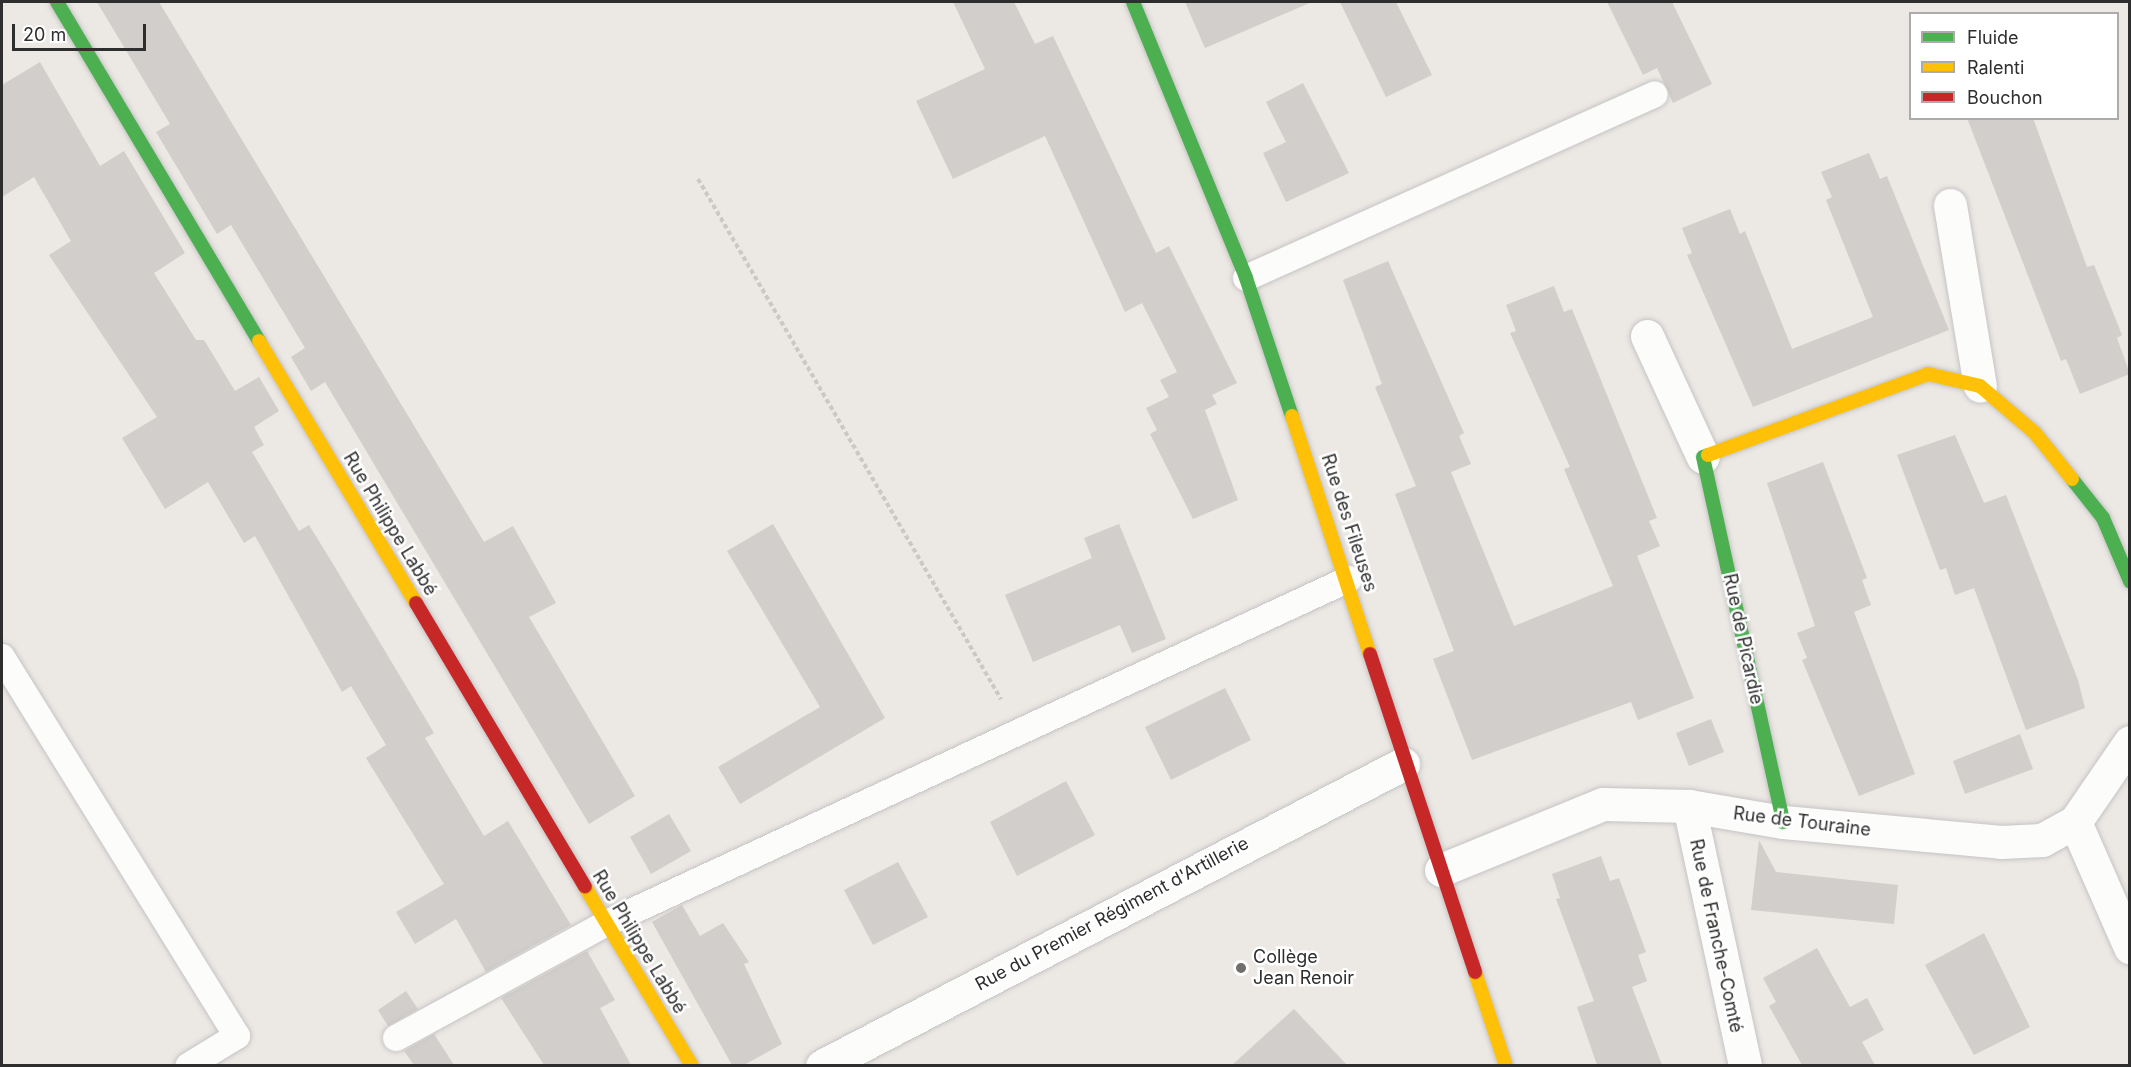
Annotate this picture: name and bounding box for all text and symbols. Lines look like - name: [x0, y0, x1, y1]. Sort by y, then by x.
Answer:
- scale bar: [15, 12, 148, 50]
- legend: [1909, 12, 2119, 120]
- text: 20 m: [23, 24, 66, 45]
- text: Fluide: [1967, 27, 2019, 48]
- text: Ralenti: [1967, 57, 2024, 78]
- text: Bouchon: [1967, 87, 2043, 108]
- street label: Rue Philippe Labbé: [339, 448, 441, 600]
- street label: Rue des Fileuses: [1317, 451, 1381, 595]
- street label: Rue de Picardie: [1719, 572, 1767, 706]
- street label: Rue de Touraine: [1732, 803, 1872, 841]
- street label: Rue du Premier Régiment d'Artillerie: [972, 833, 1252, 995]
- street label: Rue de Franche-Comté: [1685, 837, 1747, 1035]
- street label: Rue Philippe Labbé: [588, 866, 690, 1018]
- place label: Collège Jean Renoir: [1253, 947, 1354, 990]
- marker: Collège Jean Renoir: [1234, 961, 1248, 975]

